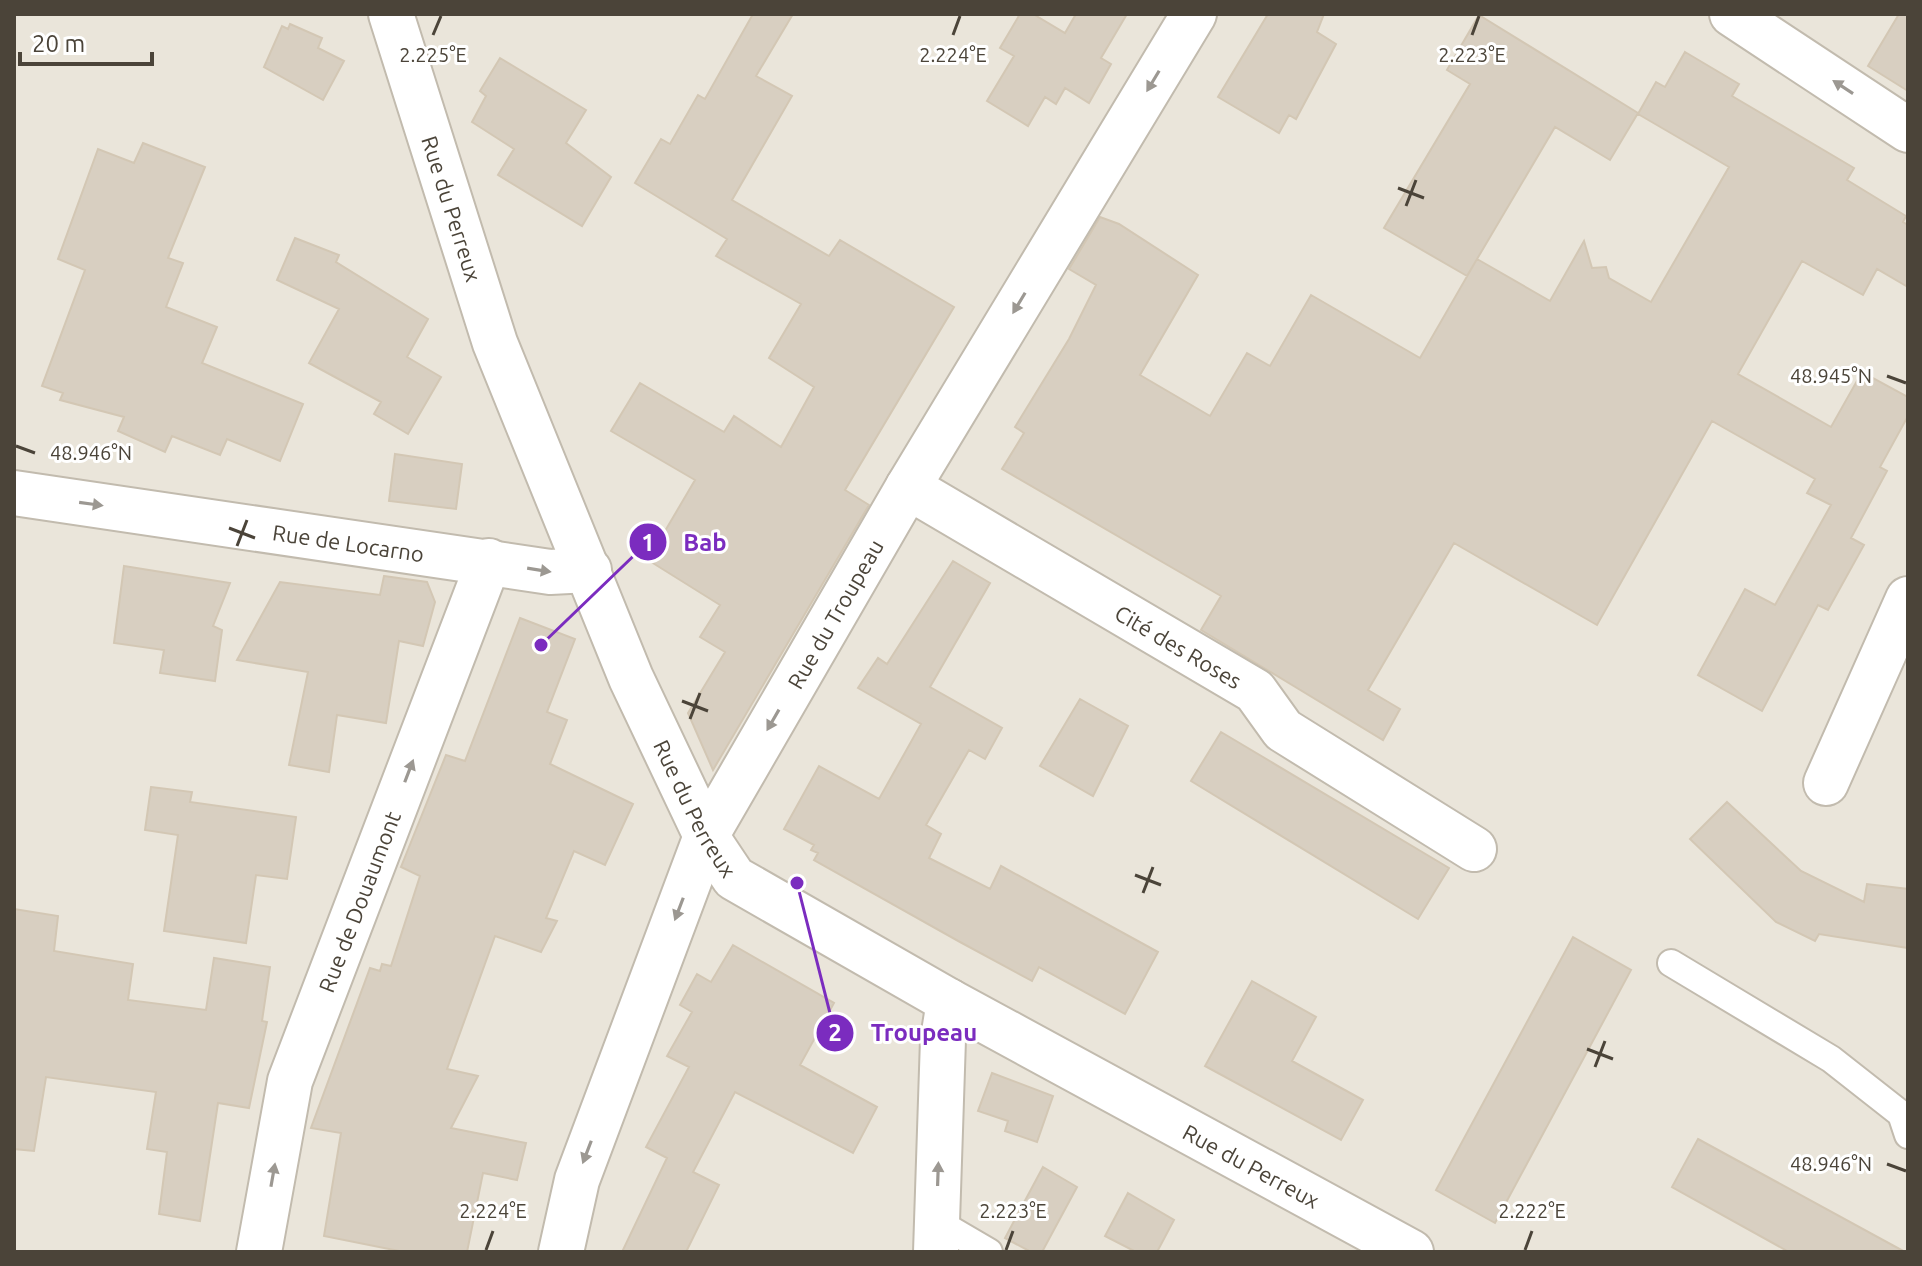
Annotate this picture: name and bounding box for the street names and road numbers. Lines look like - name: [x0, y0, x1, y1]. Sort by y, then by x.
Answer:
- street label: Rue du Perreux: [418, 133, 487, 284]
- street label: Rue de Locarno: [271, 519, 426, 566]
- street label: Rue du Troupeau: [782, 535, 888, 693]
- street label: Cité des Roses: [1111, 599, 1246, 693]
- street label: Rue du Perreux: [650, 736, 742, 881]
- street label: Rue de Douaumont: [313, 807, 405, 995]
- street label: Rue du Perreux: [1179, 1118, 1324, 1212]

